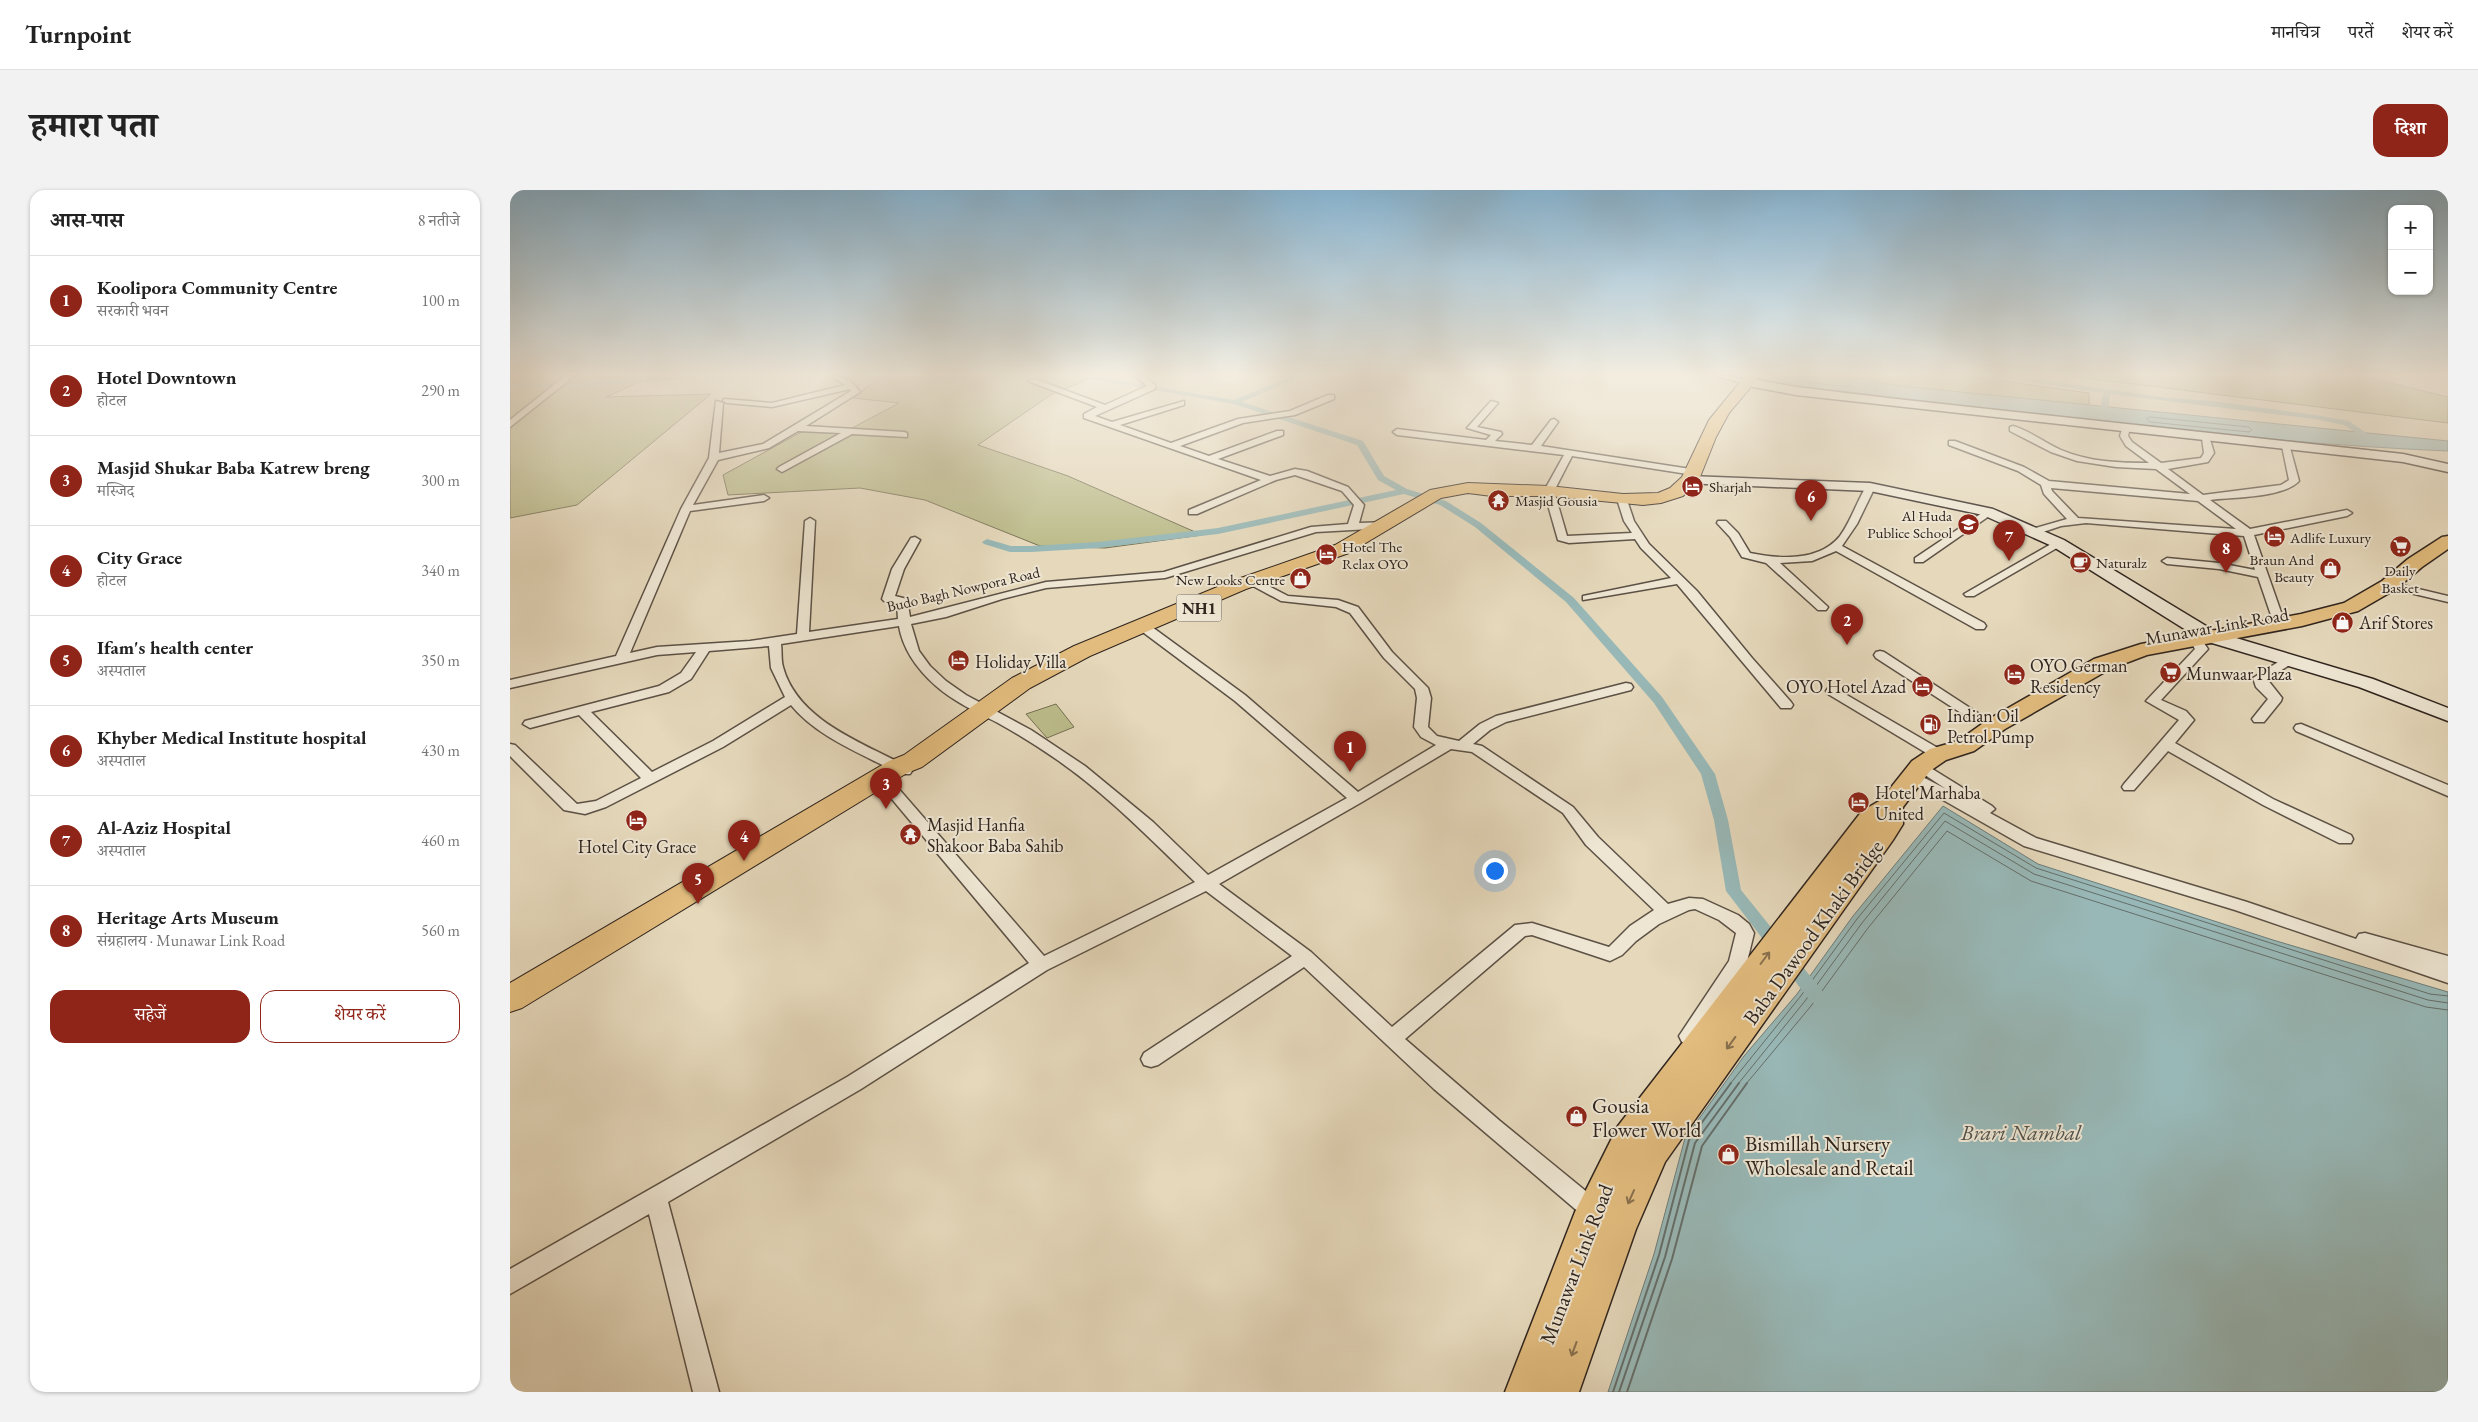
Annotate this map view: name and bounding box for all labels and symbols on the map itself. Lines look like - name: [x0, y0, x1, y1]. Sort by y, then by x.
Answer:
- hotel icon: Sharjah: [1681, 474, 1705, 498]
- place label: Sharjah: [1709, 477, 1752, 496]
- pin: 6: [1795, 480, 1827, 521]
- temple icon: Masjid Gousia: [1487, 488, 1511, 512]
- place label: Masjid Gousia: [1515, 491, 1597, 510]
- place label: Al Huda Publice School: [1867, 506, 1952, 542]
- school or university icon: Al Huda Publice School: [1956, 512, 1980, 536]
- pin: 7: [1993, 520, 2025, 561]
- hotel icon: Adlife Luxury: [2262, 525, 2286, 549]
- place label: Adlife Luxury: [2289, 528, 2372, 547]
- pin: 8: [2210, 532, 2242, 573]
- supermarket icon: Daily Basket: [2388, 535, 2412, 559]
- place label: Hotel The Relax OYO: [1342, 537, 1409, 573]
- hotel icon: Hotel The Relax OYO: [1314, 543, 1338, 567]
- cafe icon: Naturalz: [2068, 550, 2092, 574]
- place label: Braun And Beauty: [2249, 550, 2314, 586]
- place label: Naturalz: [2096, 553, 2147, 572]
- shop icon: Braun And Beauty: [2318, 556, 2342, 580]
- place label: Daily Basket: [2381, 561, 2419, 597]
- street label: Budo Bagh Nowpora Road: [885, 562, 1042, 616]
- shop icon: New Looks Centre: [1289, 567, 1313, 591]
- place label: New Looks Centre: [1176, 570, 1285, 589]
- road number: NH1: [1176, 594, 1222, 622]
- street label: Munawar Link Road: [2144, 602, 2291, 650]
- pin: 2: [1831, 604, 1863, 645]
- shop icon: Arif Stores: [2331, 610, 2355, 634]
- place label: Arif Stores: [2358, 611, 2433, 634]
- hotel icon: Holiday Villa: [947, 649, 971, 673]
- place label: Holiday Villa: [975, 650, 1067, 673]
- place label: OYO German Residency: [2030, 654, 2128, 698]
- supermarket icon: Munwaar Plaza: [2158, 661, 2182, 685]
- place label: Munwaar Plaza: [2186, 662, 2293, 685]
- hotel icon: OYO German Residency: [2002, 663, 2026, 687]
- hotel icon: OYO Hotel Azad: [1910, 674, 1934, 698]
- place label: OYO Hotel Azad: [1786, 675, 1907, 698]
- place label: Indian Oil Petrol Pump: [1947, 704, 2034, 748]
- fuel station icon: Indian Oil Petrol Pump: [1919, 713, 1943, 737]
- pin: 1: [1334, 731, 1366, 772]
- pin: 3: [870, 768, 902, 809]
- place label: Hotel Marhaba United: [1875, 781, 1981, 825]
- hotel icon: Hotel Marhaba United: [1847, 790, 1871, 814]
- hotel icon: Hotel City Grace: [625, 809, 649, 833]
- place label: Masjid Hanfia Shakoor Baba Sahib: [927, 813, 1064, 857]
- pin: 4: [728, 820, 760, 861]
- temple icon: Masjid Hanfia Shakoor Baba Sahib: [899, 822, 923, 846]
- street label: Baba Dawood Khaki Bridge: [1737, 834, 1889, 1030]
- place label: Hotel City Grace: [578, 835, 696, 858]
- your location: [1482, 858, 1508, 884]
- pin: 5: [682, 863, 714, 904]
- one-way arrow: [1759, 952, 1770, 965]
- one-way arrow: [1726, 1036, 1736, 1050]
- place label: Gousia Flower World: [1592, 1092, 1702, 1143]
- shop icon: Gousia Flower World: [1564, 1105, 1588, 1129]
- water label: Brari Nambal: [1960, 1118, 2082, 1147]
- place label: Bismillah Nursery Wholesale and Retail: [1745, 1130, 1914, 1181]
- shop icon: Bismillah Nursery Wholesale and Retail: [1717, 1143, 1741, 1167]
- street label: Munawar Link Road: [1533, 1180, 1619, 1348]
- one-way arrow: [1626, 1189, 1636, 1204]
- one-way arrow: [1569, 1340, 1578, 1356]

